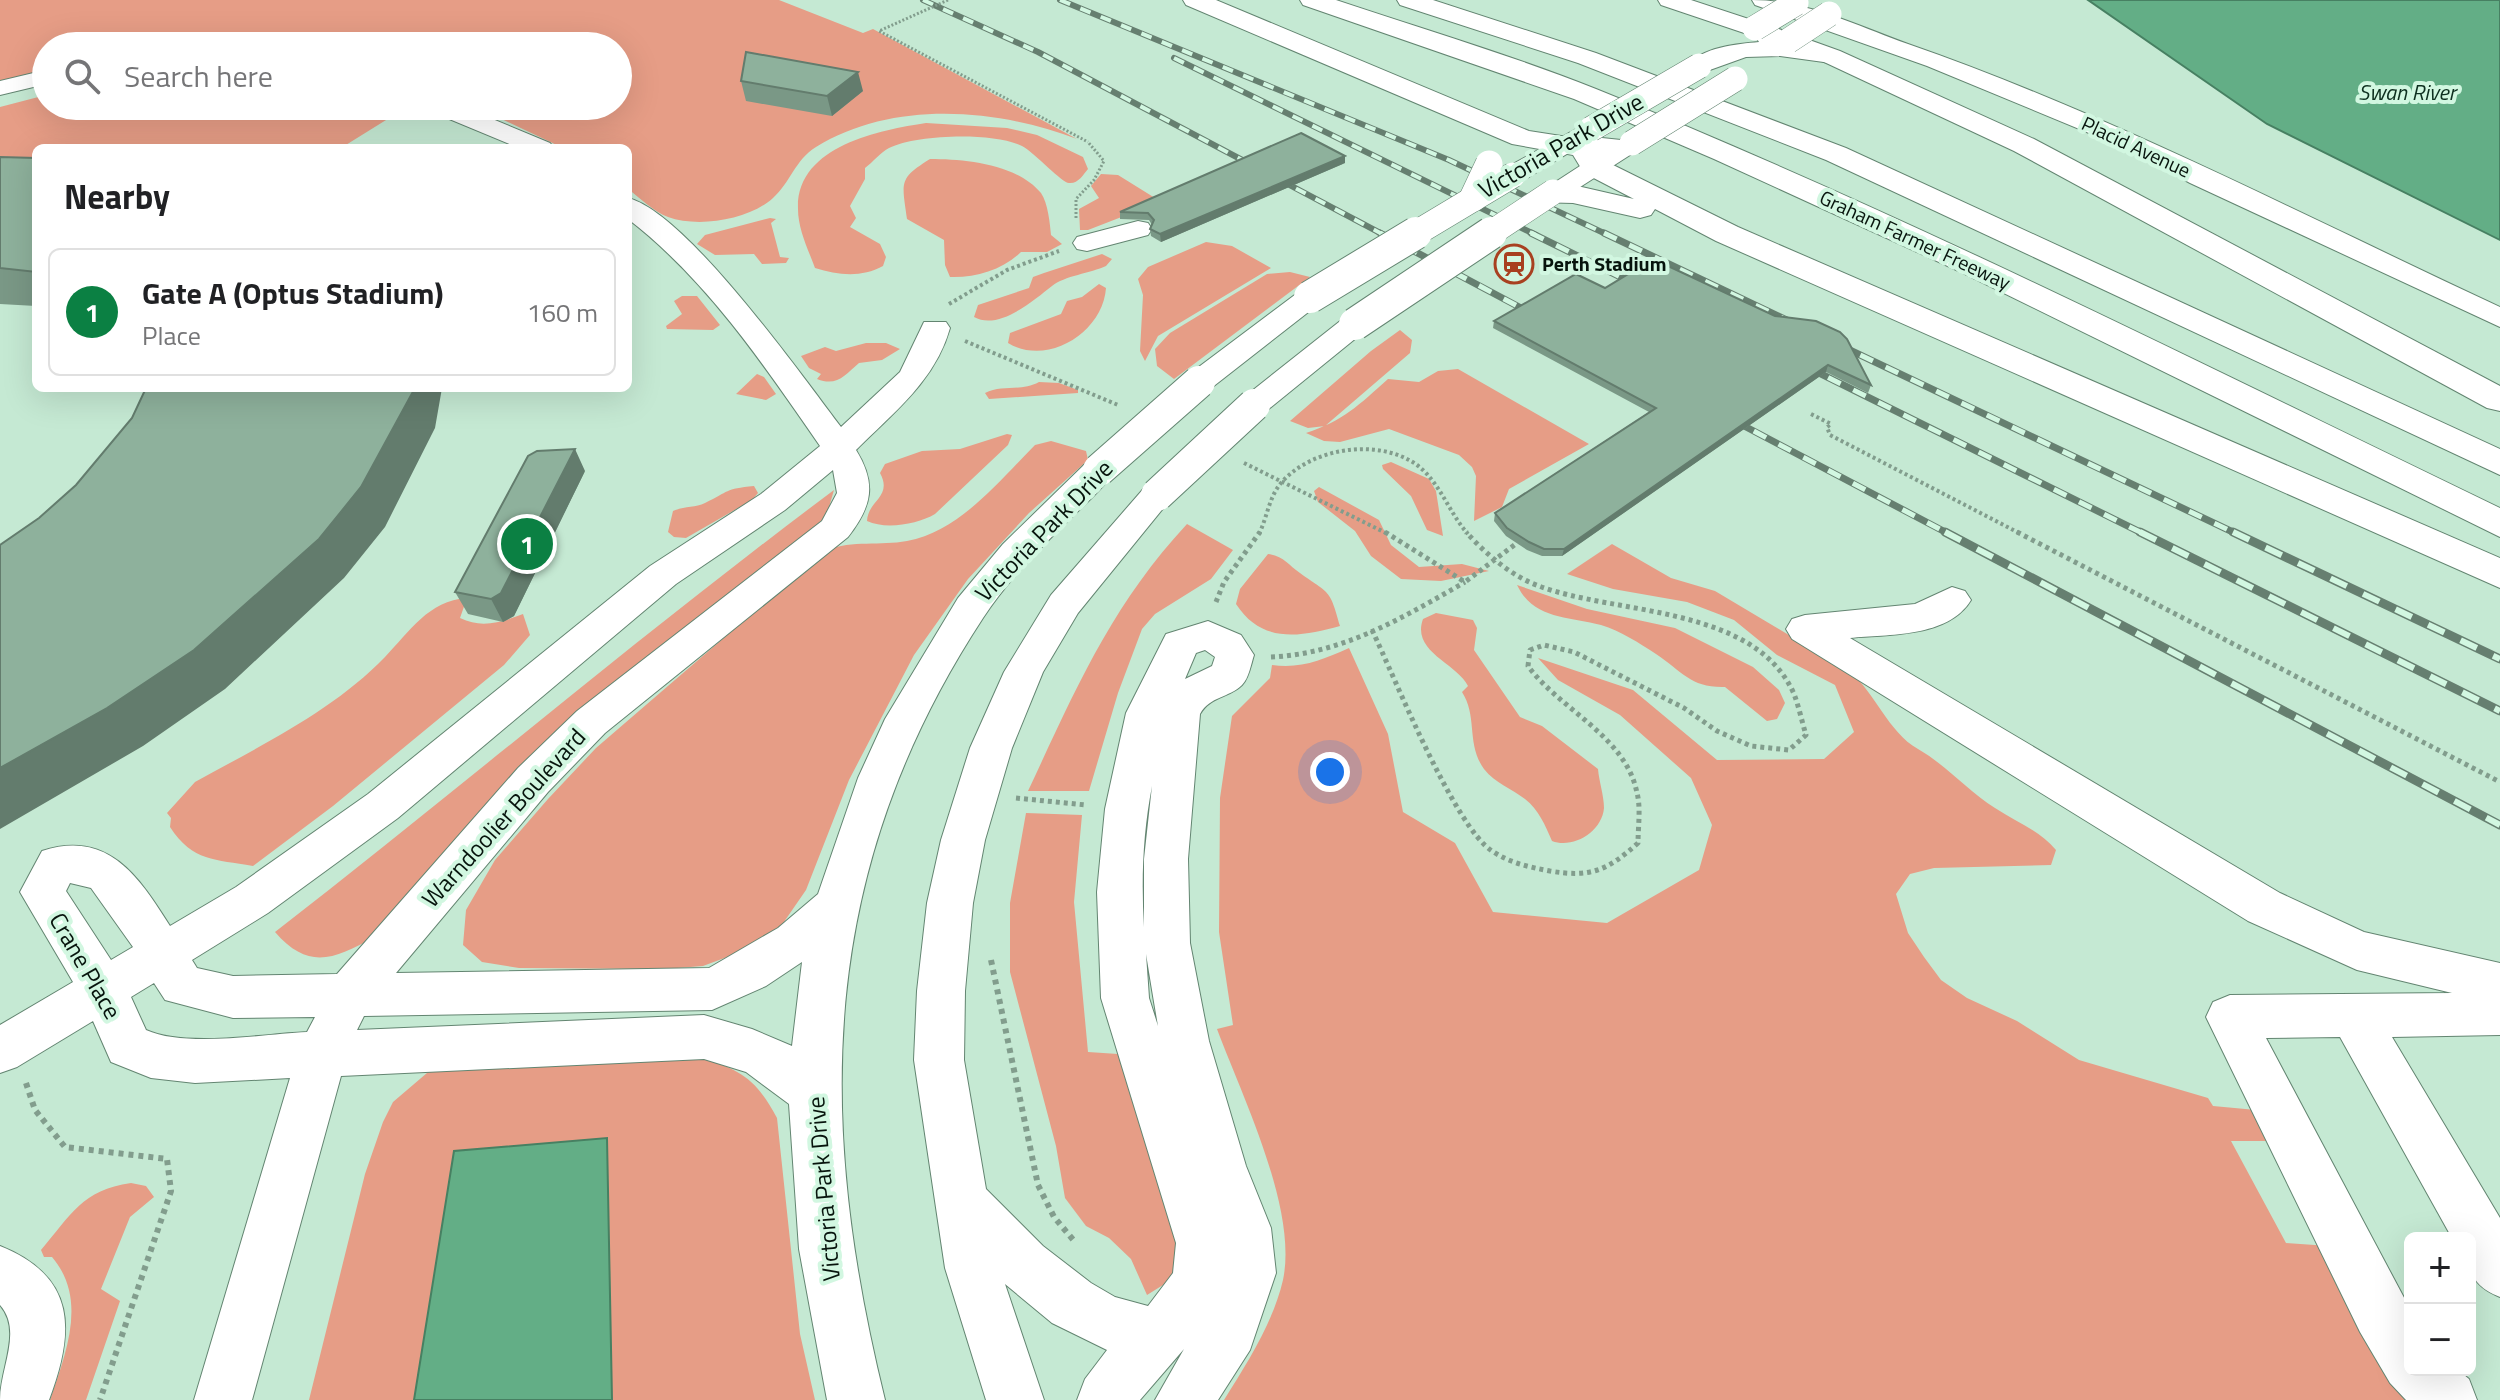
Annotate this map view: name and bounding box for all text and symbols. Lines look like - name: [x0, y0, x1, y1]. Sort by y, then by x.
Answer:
- search box: [32, 32, 632, 120]
- text: Search here: [124, 53, 273, 99]
- icon: search: [60, 54, 104, 98]
- water label: Swan River: [2358, 75, 2459, 109]
- street label: Victoria Park Drive: [1471, 83, 1650, 207]
- street label: Placid Avenue: [2077, 108, 2196, 185]
- text: Nearby: [64, 170, 170, 222]
- street label: Graham Farmer Freeway: [1815, 182, 2016, 298]
- station icon: Perth Stadium: [1493, 243, 1535, 285]
- place label: Perth Stadium: [1542, 248, 1666, 279]
- text: Gate A (Optus Stadium): [142, 270, 443, 316]
- text: 1: [85, 293, 99, 332]
- text: 160 m: [527, 293, 598, 332]
- text: Place: [142, 316, 201, 355]
- street label: Victoria Park Drive: [966, 451, 1121, 609]
- pin: 1: [501, 514, 553, 574]
- street label: Warndoolier Boulevard: [413, 720, 594, 915]
- your location: [1310, 752, 1350, 792]
- street label: Crane Place: [41, 905, 131, 1026]
- street label: Victoria Park Drive: [797, 1095, 849, 1283]
- map controls: [2404, 1232, 2476, 1376]
- button: +: [2404, 1232, 2476, 1304]
- button: −: [2404, 1304, 2476, 1376]

